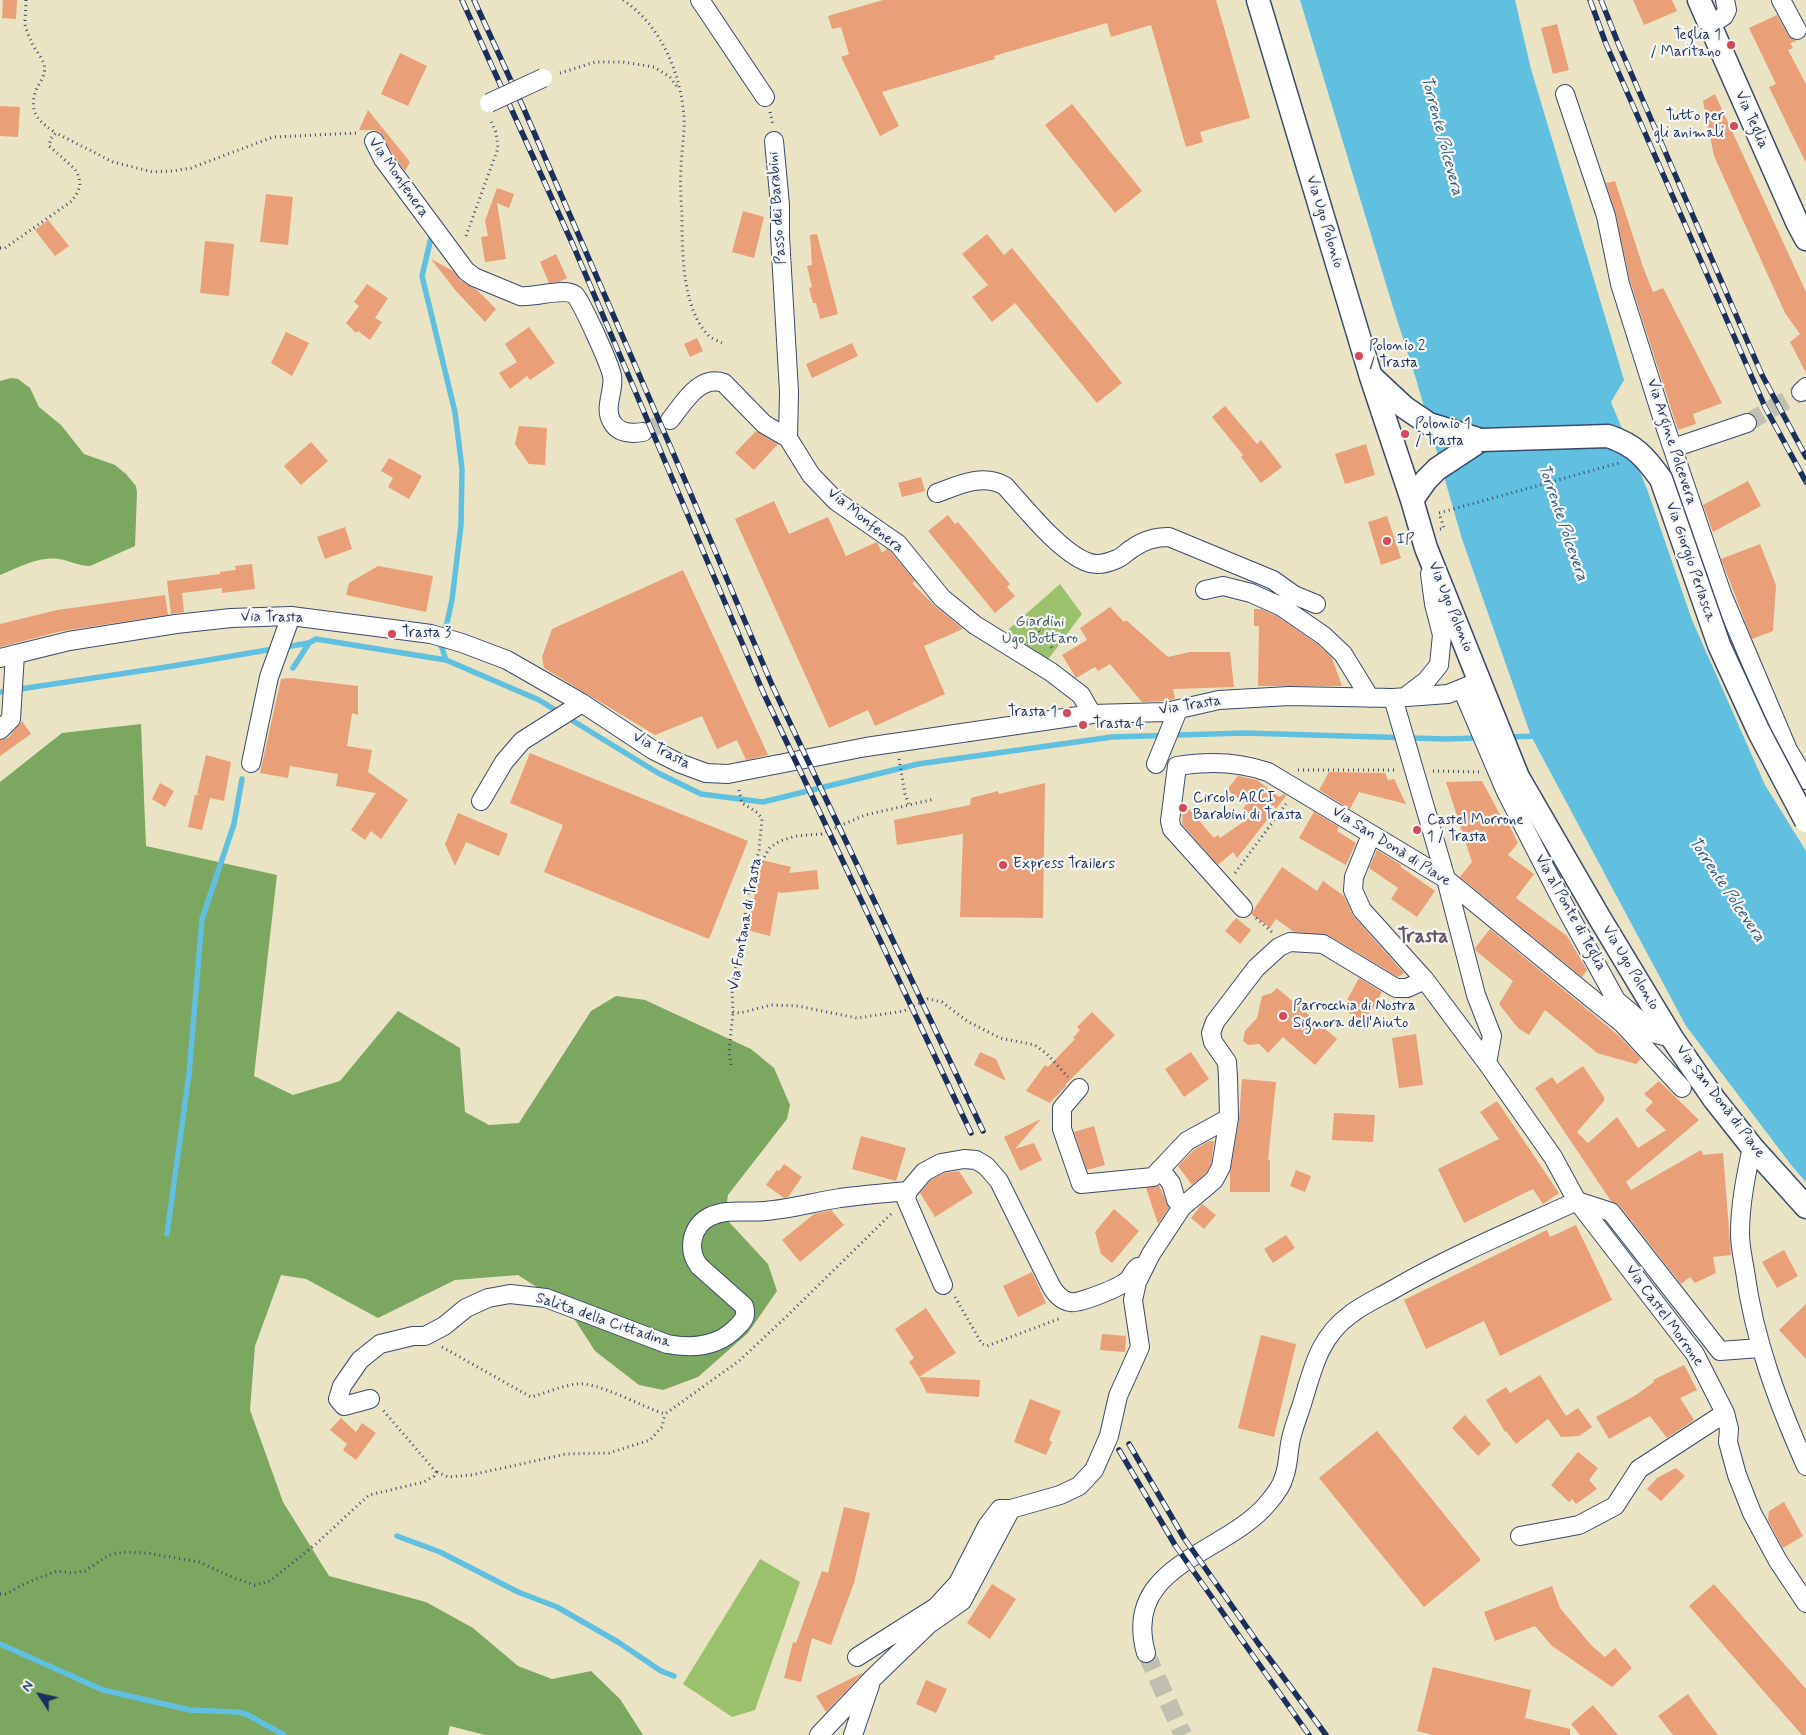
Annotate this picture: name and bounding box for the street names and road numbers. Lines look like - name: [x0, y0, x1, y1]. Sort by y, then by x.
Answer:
- street label: Via Teglia: [1730, 88, 1772, 152]
- street label: Via Monfenera: [364, 135, 432, 221]
- street label: Passo dei Barabini: [765, 151, 791, 265]
- street label: Via Ugo Polonio: [1301, 174, 1347, 270]
- street label: Via Argine Polcevera: [1642, 377, 1700, 507]
- street label: Via Monfenera: [823, 485, 907, 557]
- street label: Via Giorgio Perlasca: [1661, 500, 1719, 624]
- street label: Via Ugo Polonio: [1424, 559, 1476, 655]
- street label: Via Trasta: [240, 608, 304, 628]
- street label: Via Trasta: [1158, 692, 1222, 720]
- street label: Via Trasta: [629, 728, 693, 774]
- street label: Via San Donà di Piave: [1328, 803, 1454, 891]
- street label: Via al Ponte di Teglia: [1530, 851, 1610, 975]
- street label: Via Fontana di Trasta: [725, 856, 767, 992]
- street label: Via Ugo Polonio: [1598, 922, 1662, 1014]
- street label: Via San Donà di Piave: [1672, 1042, 1768, 1162]
- street label: Via Castel Morrone: [1621, 1262, 1707, 1370]
- street label: Salita della Cittadina: [533, 1289, 673, 1353]

